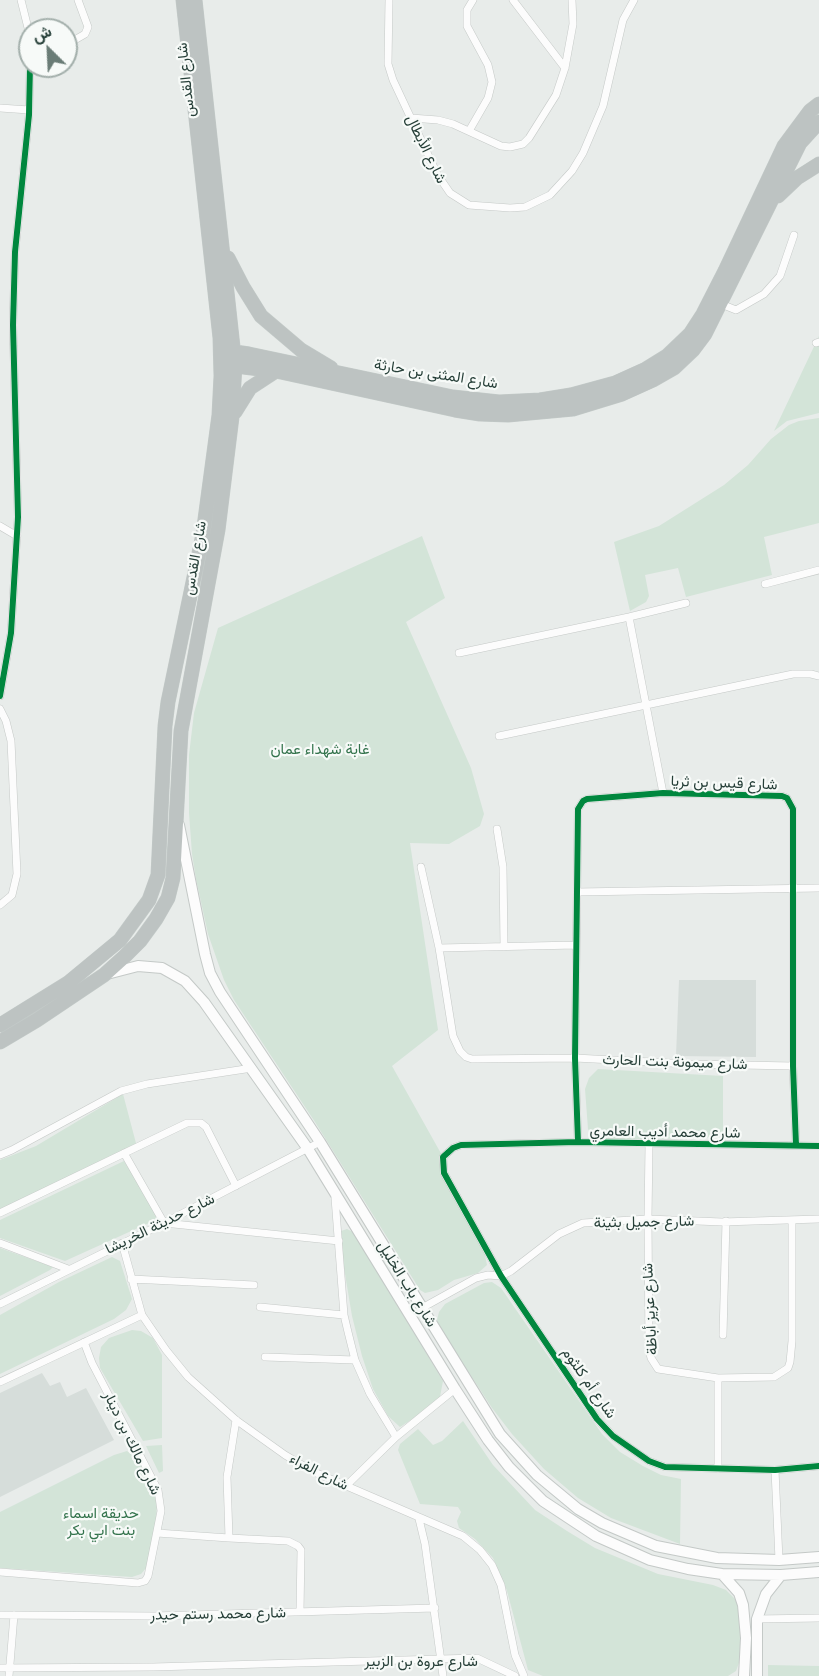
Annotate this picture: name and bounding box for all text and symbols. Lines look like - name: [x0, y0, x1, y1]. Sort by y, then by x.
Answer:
- north arrow: [18, 18, 78, 78]
- text: ش: [29, 20, 54, 46]
- street label: شارع القدس: [173, 42, 199, 118]
- street label: شارع الأبطال: [402, 112, 450, 186]
- street label: شارع المثنى بن حارثة: [373, 355, 499, 393]
- street label: شارع القدس: [180, 519, 210, 597]
- park label: غابة شهداء عمان: [270, 740, 370, 758]
- street label: شارع قيس بن ثريا: [670, 772, 778, 794]
- street label: شارع ميمونة بنت الحارث: [602, 1050, 748, 1074]
- street label: شارع محمد أديب العامري: [590, 1122, 740, 1142]
- street label: شارع حديثة الخريشا: [102, 1190, 218, 1258]
- street label: شارع جميل بثينة: [593, 1212, 695, 1232]
- street label: شارع باب الخليل: [373, 1238, 441, 1330]
- street label: شارع عزيز أباظة: [639, 1263, 661, 1355]
- street label: شارع أم كلثوم: [558, 1344, 620, 1422]
- street label: شارع مالك بن دينار: [99, 1388, 165, 1498]
- street label: شارع الفراء: [287, 1450, 351, 1494]
- park label: حديقة اسماء بنت ابي بكر: [63, 1504, 139, 1539]
- street label: شارع محمد رستم حيدر: [150, 1604, 286, 1624]
- street label: شارع عروة بن الزبير: [364, 1652, 478, 1670]

